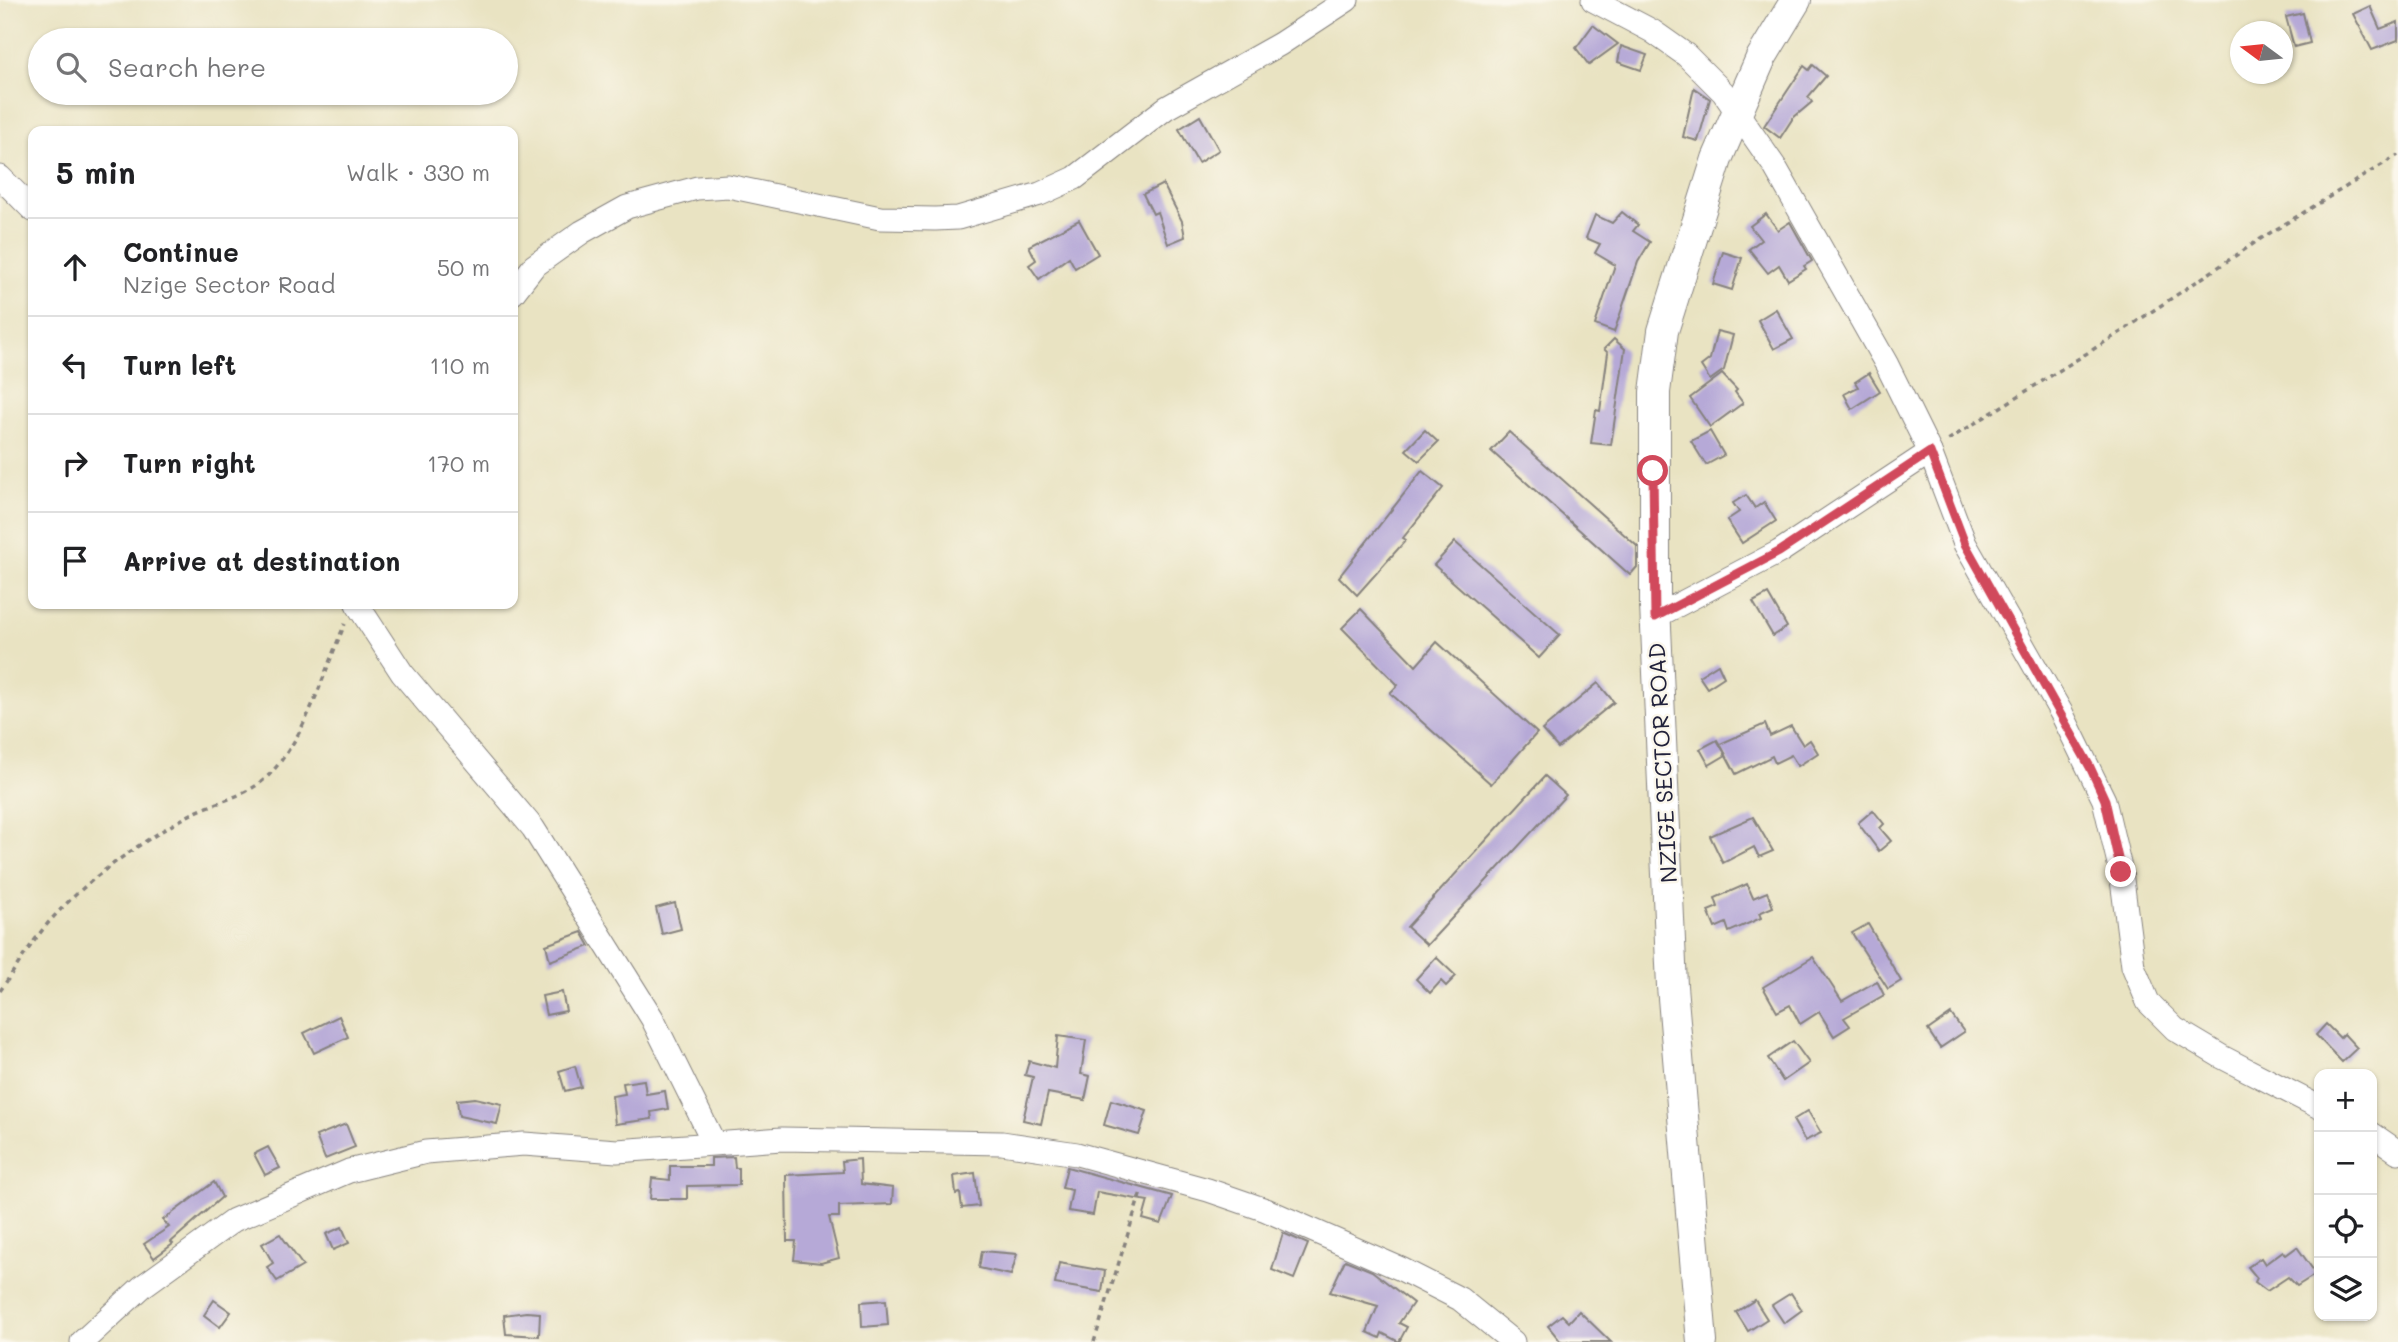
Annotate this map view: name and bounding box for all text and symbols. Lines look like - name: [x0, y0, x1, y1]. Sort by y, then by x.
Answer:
- north arrow: [2230, 21, 2293, 84]
- search box: [28, 28, 518, 105]
- icon: search: [52, 48, 90, 86]
- text: Search here: [108, 50, 266, 84]
- text: 5 min: [56, 152, 136, 192]
- text: Walk · 330 m: [346, 157, 490, 187]
- text: Continue: [123, 235, 239, 269]
- icon: ahead: [56, 248, 94, 286]
- text: 50 m: [437, 252, 490, 282]
- text: Nzige Sector Road: [123, 269, 335, 299]
- icon: left: [56, 346, 94, 384]
- text: Turn left: [123, 348, 236, 382]
- text: 110 m: [430, 350, 490, 380]
- icon: right: [56, 444, 94, 482]
- text: Turn right: [123, 446, 256, 480]
- text: 170 m: [427, 448, 490, 478]
- route start: [1637, 455, 1668, 486]
- icon: arrive: [56, 542, 94, 580]
- text: Arrive at destination: [123, 544, 400, 578]
- street label: NZIGE SECTOR ROAD: [1641, 642, 1683, 884]
- route end: [2105, 856, 2136, 887]
- map controls: [2314, 1069, 2377, 1321]
- button: +: [2314, 1069, 2377, 1132]
- button: −: [2314, 1132, 2377, 1195]
- button: locate: [2314, 1195, 2377, 1258]
- button: layers: [2314, 1258, 2377, 1321]

